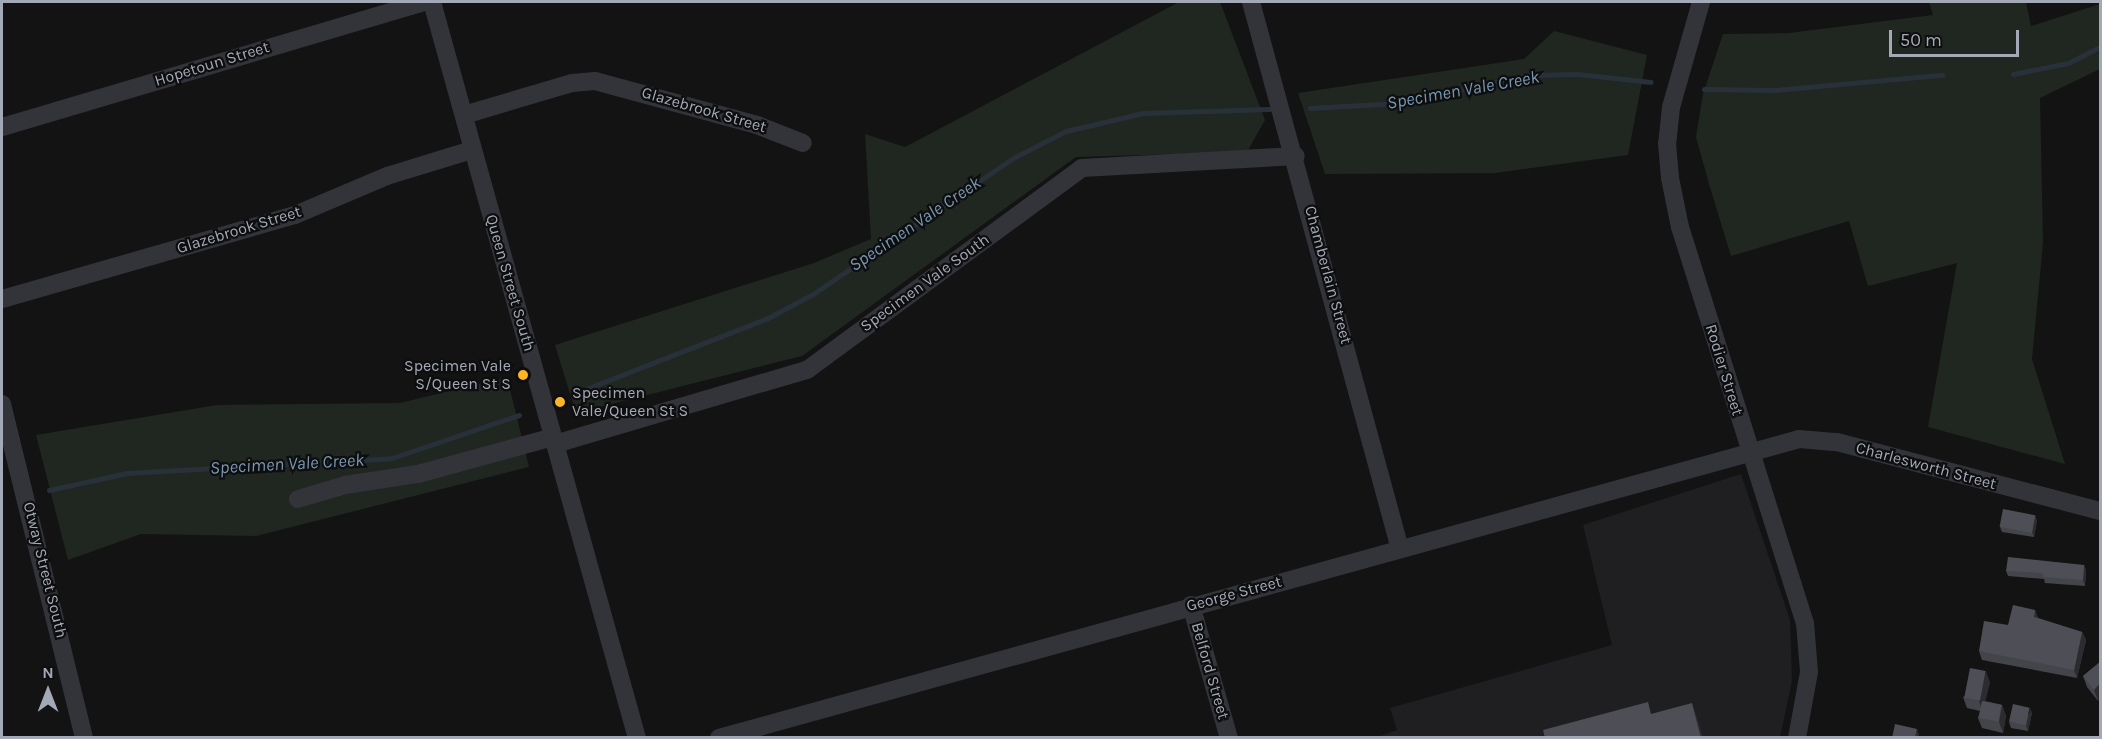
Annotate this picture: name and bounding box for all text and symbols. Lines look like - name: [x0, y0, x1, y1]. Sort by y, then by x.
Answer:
- scale bar: [1892, 18, 2022, 56]
- text: 50 m: [1900, 29, 1942, 51]
- street label: Hopetoun Street: [152, 37, 272, 91]
- water label: Specimen Vale Creek: [1385, 66, 1541, 114]
- street label: Glazebrook Street: [639, 83, 769, 137]
- water label: Specimen Vale Creek: [845, 172, 985, 276]
- street label: Glazebrook Street: [175, 202, 303, 258]
- street label: Chamberlain Street: [1300, 204, 1356, 346]
- street label: Queen Street South: [481, 212, 539, 354]
- street label: Specimen Vale South: [857, 230, 993, 336]
- street label: Rodier Street: [1701, 322, 1747, 418]
- place label: Specimen Vale S/Queen St S: [404, 356, 511, 394]
- marker: Specimen Vale S/Queen St S: [516, 368, 530, 382]
- place label: Specimen Vale/Queen St S: [572, 383, 688, 421]
- marker: Specimen Vale/Queen St S: [553, 395, 567, 409]
- street label: Charlesworth Street: [1854, 438, 1998, 494]
- water label: Specimen Vale Creek: [209, 449, 365, 479]
- street label: Otway Street South: [19, 500, 71, 640]
- street label: George Street: [1184, 572, 1284, 616]
- street label: Belford Street: [1187, 620, 1233, 722]
- north arrow: [18, 661, 78, 721]
- text: N: [42, 663, 54, 682]

